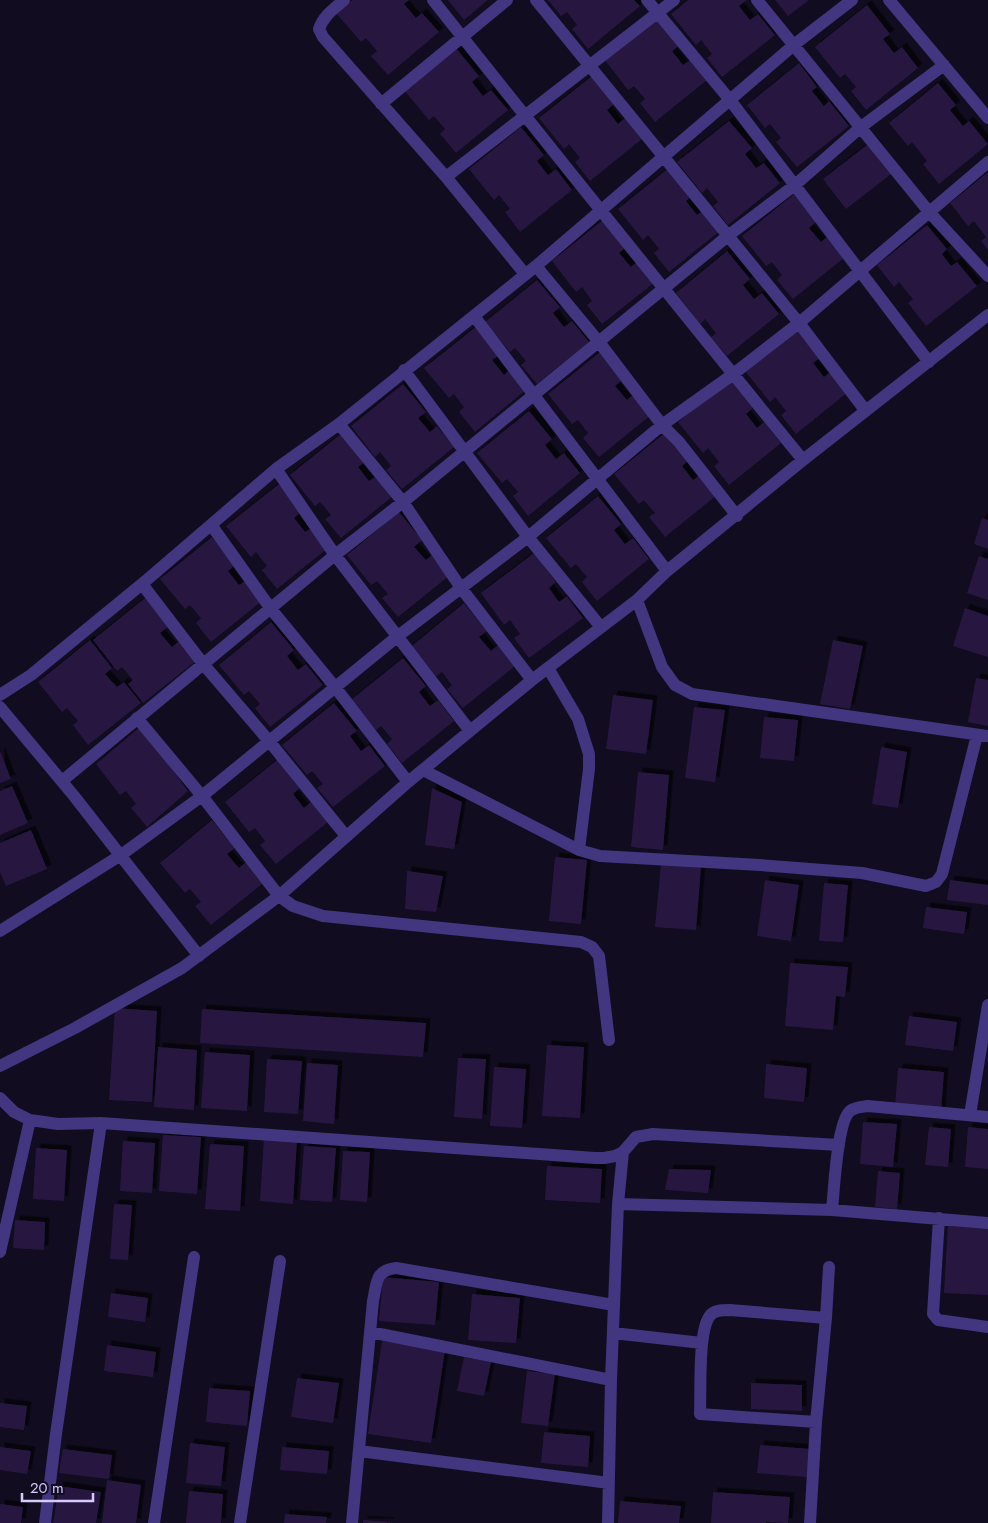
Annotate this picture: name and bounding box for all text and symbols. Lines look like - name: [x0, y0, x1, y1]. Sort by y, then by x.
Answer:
- scale bar: [22, 1470, 94, 1502]
- text: 20 m: [30, 1477, 64, 1499]

